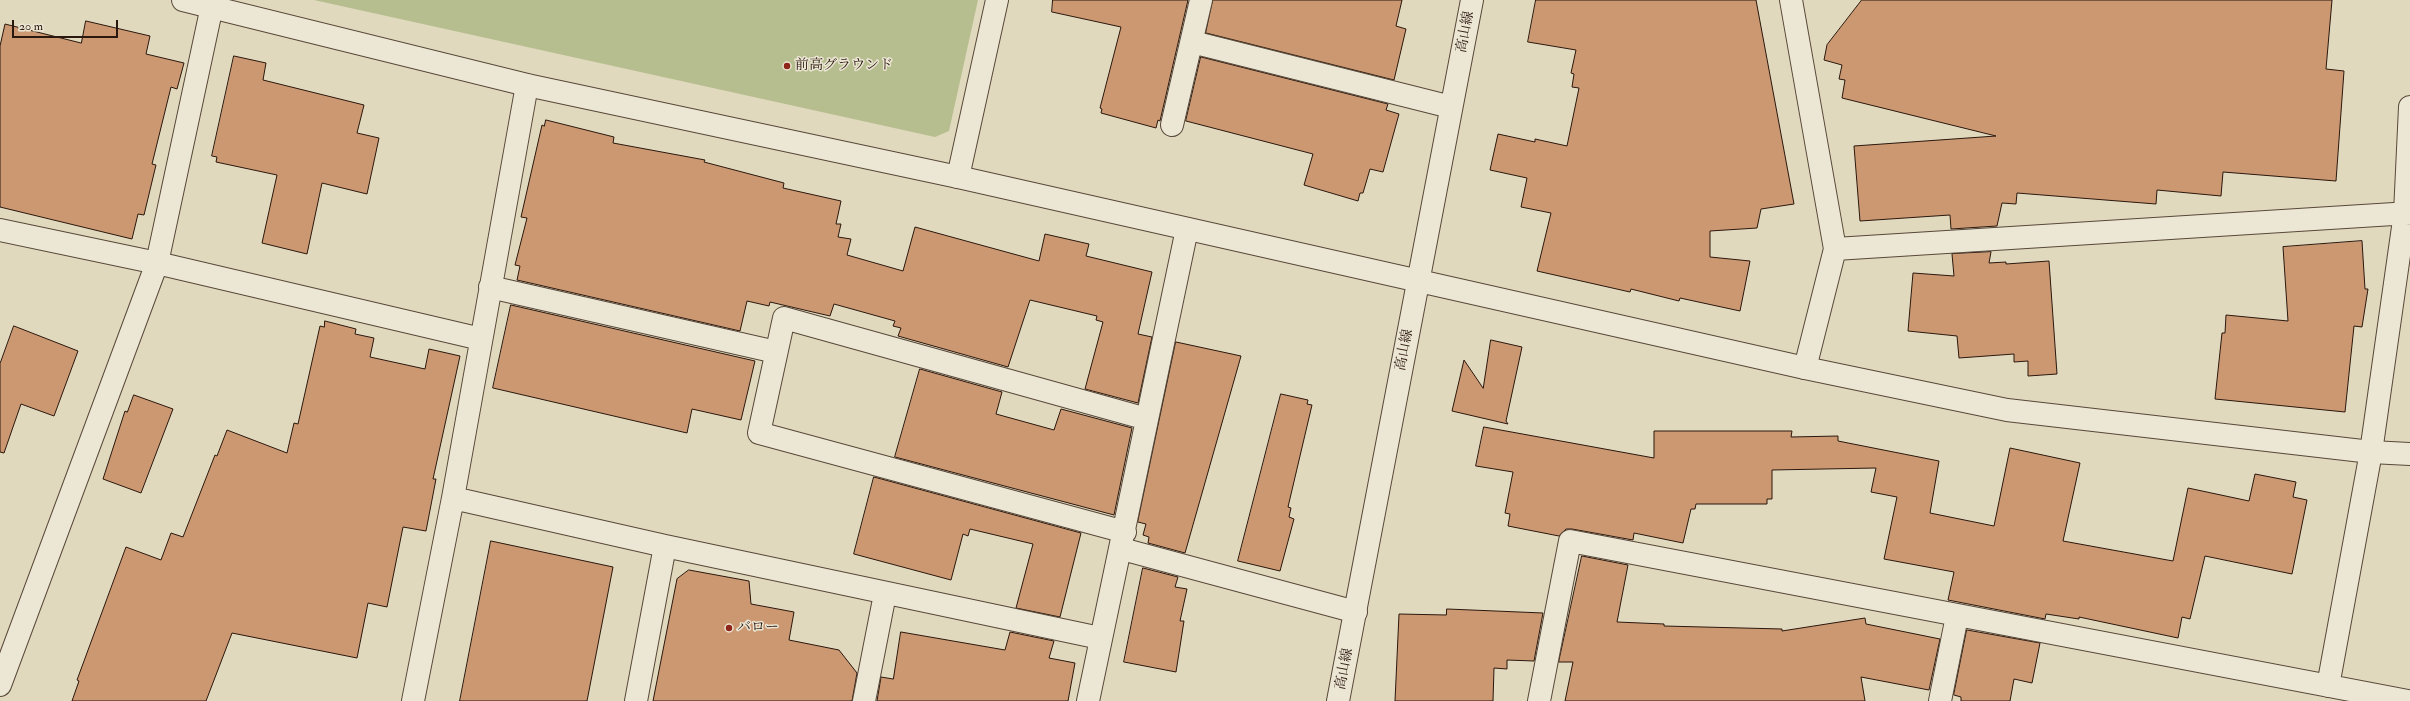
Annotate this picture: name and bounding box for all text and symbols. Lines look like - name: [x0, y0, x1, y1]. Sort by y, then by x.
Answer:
- street label: 高山線: [1454, 10, 1478, 54]
- scale bar: [14, 12, 120, 38]
- text: 20 m: [19, 19, 43, 34]
- place label: 前高グラウンド: [795, 58, 893, 74]
- marker: 前高グラウンド: [782, 61, 792, 71]
- street label: 高山線: [1393, 328, 1417, 372]
- place label: バロー: [737, 620, 779, 636]
- marker: バロー: [724, 623, 734, 633]
- street label: 高山線: [1333, 647, 1357, 691]

